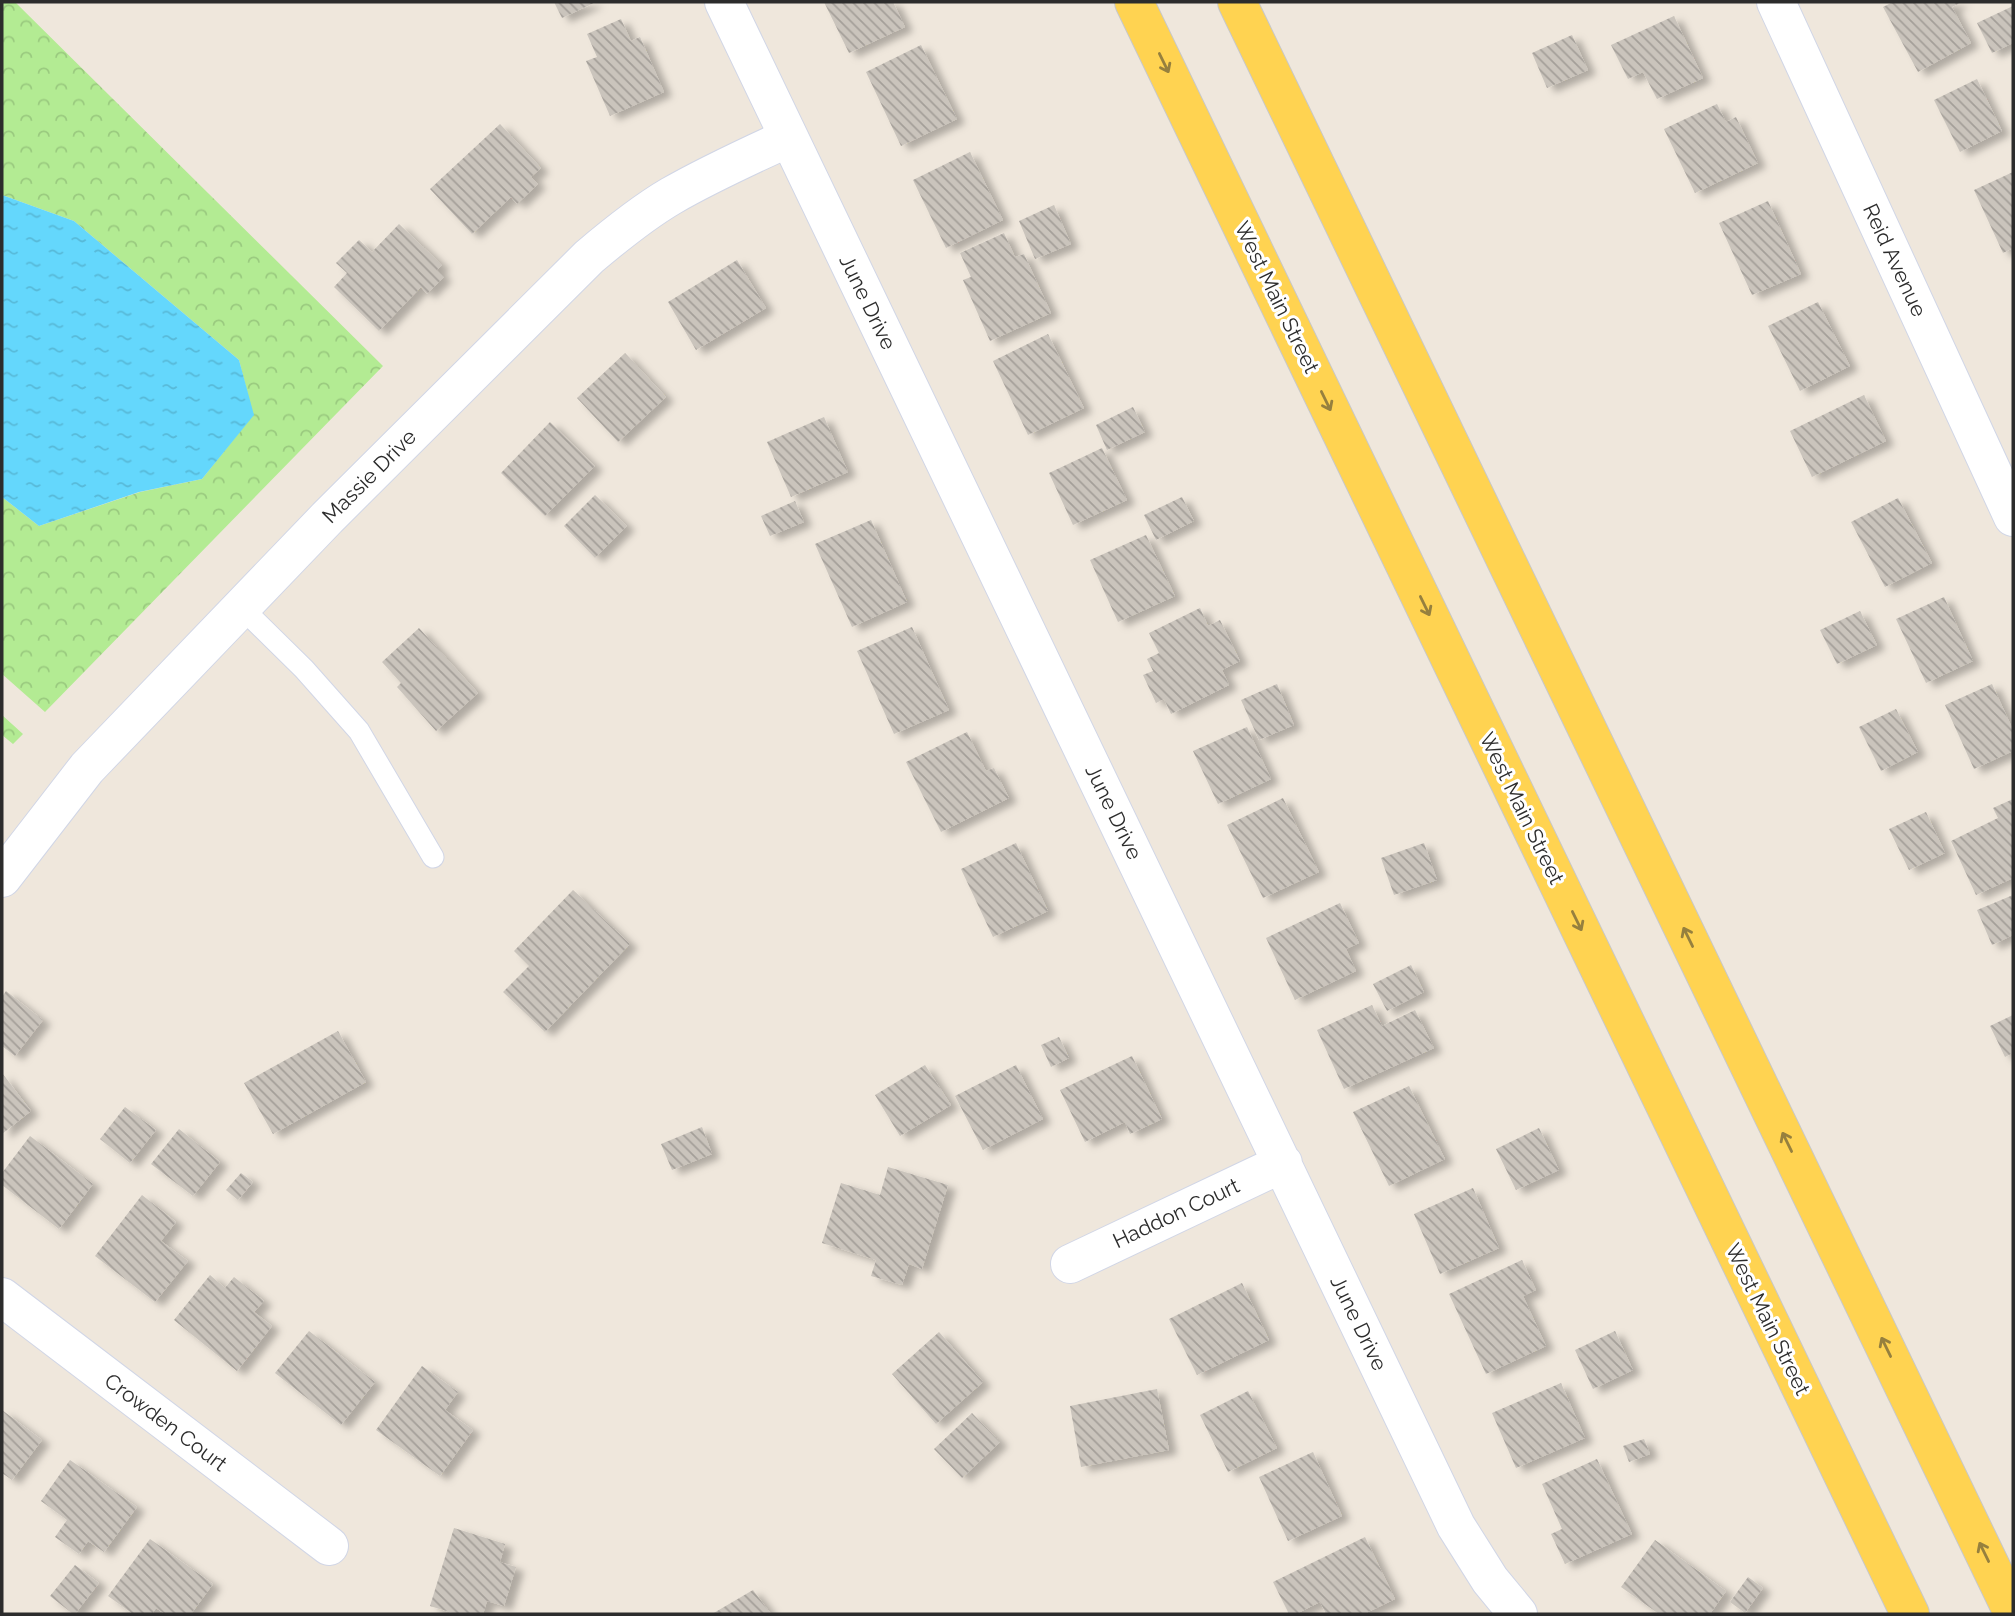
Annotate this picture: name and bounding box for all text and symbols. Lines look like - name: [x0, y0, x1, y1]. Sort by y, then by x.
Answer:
- one-way arrow: [1158, 52, 1171, 73]
- street label: Reid Avenue: [1858, 200, 1932, 320]
- street label: West Main Street: [1229, 217, 1325, 377]
- street label: June Drive: [834, 250, 902, 354]
- one-way arrow: [1320, 390, 1334, 411]
- street label: Massie Drive: [317, 424, 421, 528]
- one-way arrow: [1419, 595, 1432, 616]
- street label: West Main Street: [1474, 728, 1570, 888]
- street label: June Drive: [1080, 760, 1148, 864]
- one-way arrow: [1571, 910, 1584, 931]
- one-way arrow: [1681, 927, 1694, 948]
- one-way arrow: [1779, 1132, 1793, 1153]
- street label: Haddon Court: [1109, 1173, 1243, 1253]
- street label: West Main Street: [1720, 1239, 1816, 1399]
- street label: June Drive: [1325, 1271, 1393, 1375]
- one-way arrow: [1878, 1336, 1891, 1357]
- street label: Crowden Court: [100, 1368, 232, 1476]
- one-way arrow: [1977, 1542, 1990, 1563]

